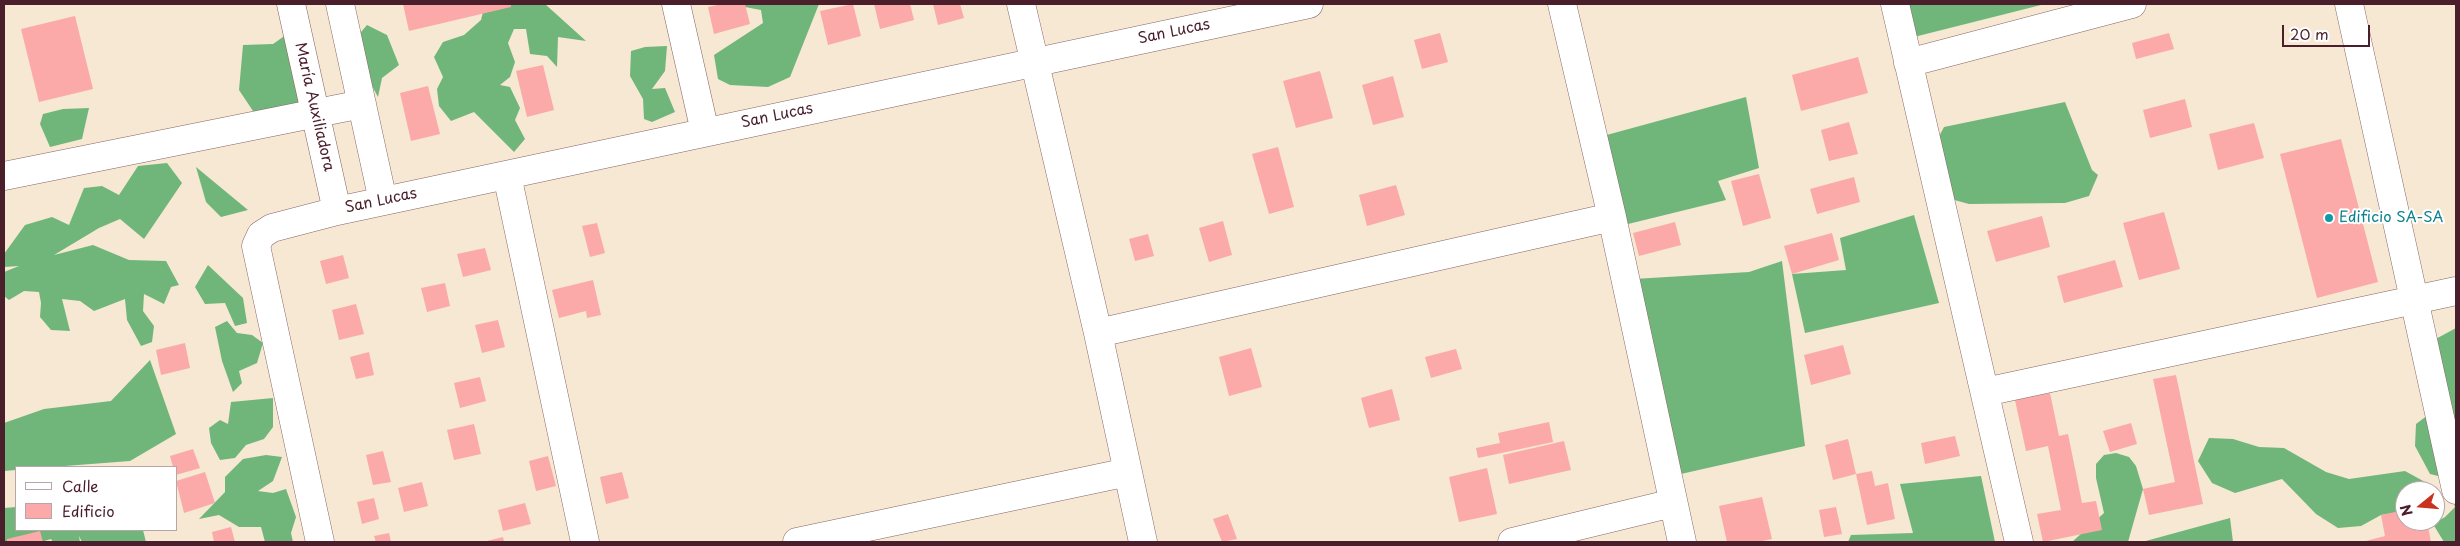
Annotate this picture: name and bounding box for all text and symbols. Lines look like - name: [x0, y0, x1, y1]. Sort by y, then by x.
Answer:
- scale bar: [2285, 15, 2372, 47]
- street label: San Lucas: [1137, 16, 1211, 48]
- text: 20 m: [2290, 22, 2329, 45]
- street label: María Auxiliadora: [290, 41, 338, 173]
- street label: San Lucas: [740, 100, 814, 132]
- street label: San Lucas: [344, 185, 418, 217]
- place label: Edificio SA-SA: [2339, 209, 2443, 227]
- marker: Edificio SA-SA: [2323, 212, 2335, 224]
- legend: [15, 466, 178, 531]
- text: Calle: [62, 474, 99, 497]
- north arrow: [2395, 481, 2445, 531]
- text: Edificio: [62, 499, 115, 522]
- text: N: [2394, 502, 2418, 519]

